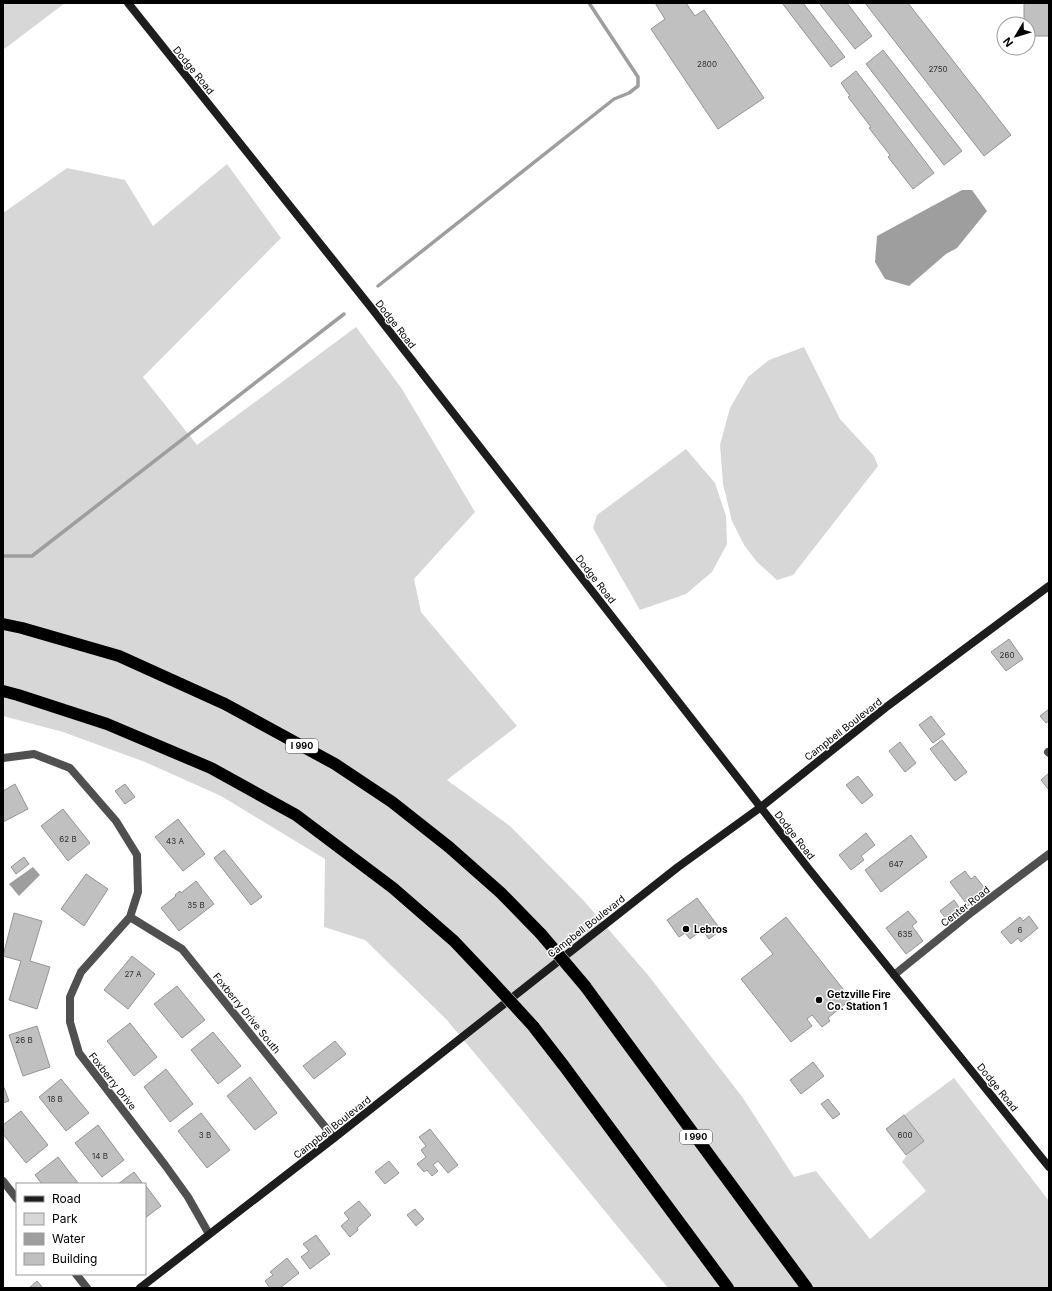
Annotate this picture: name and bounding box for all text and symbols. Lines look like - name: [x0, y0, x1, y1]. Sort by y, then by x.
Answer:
- north arrow: [996, 16, 1036, 56]
- text: N: [1000, 35, 1016, 50]
- street label: Dodge Road: [171, 44, 217, 96]
- house number: 2800: [697, 59, 717, 69]
- house number: 2750: [928, 64, 948, 74]
- street label: Dodge Road: [373, 297, 419, 351]
- street label: Dodge Road: [573, 552, 619, 606]
- house number: 260: [1000, 650, 1014, 660]
- street label: Campbell Boulevard: [802, 695, 884, 763]
- road number: I 990: [286, 739, 318, 753]
- street label: Dodge Road: [772, 808, 818, 862]
- house number: 62 B: [59, 834, 77, 844]
- house number: 43 A: [166, 836, 184, 846]
- house number: 647: [889, 859, 904, 869]
- street label: Center Road: [938, 883, 992, 929]
- street label: Campbell Boulevard: [545, 892, 627, 960]
- house number: 35 B: [187, 900, 205, 910]
- place label: Lebros: [694, 923, 728, 935]
- marker: Lebros: [681, 924, 691, 934]
- house number: 6: [1018, 925, 1023, 935]
- house number: 635: [898, 929, 913, 939]
- house number: 27 A: [124, 969, 142, 979]
- street label: Foxberry Drive South: [211, 970, 283, 1056]
- place label: Getzville Fire Co. Station 1: [827, 988, 891, 1012]
- marker: Getzville Fire Co. Station 1: [814, 995, 824, 1005]
- house number: 26 B: [15, 1035, 33, 1045]
- street label: Foxberry Drive: [87, 1050, 139, 1112]
- street label: Dodge Road: [975, 1061, 1021, 1113]
- street label: Campbell Boulevard: [291, 1093, 373, 1161]
- house number: 18 B: [47, 1094, 63, 1104]
- house number: 3 B: [199, 1130, 211, 1140]
- road number: I 990: [680, 1130, 712, 1144]
- house number: 600: [897, 1130, 913, 1140]
- house number: 14 B: [92, 1151, 108, 1161]
- legend: [16, 1183, 146, 1275]
- text: Road: [52, 1191, 81, 1206]
- text: Park: [52, 1211, 78, 1226]
- text: Water: [52, 1231, 86, 1246]
- text: Building: [52, 1251, 97, 1266]

